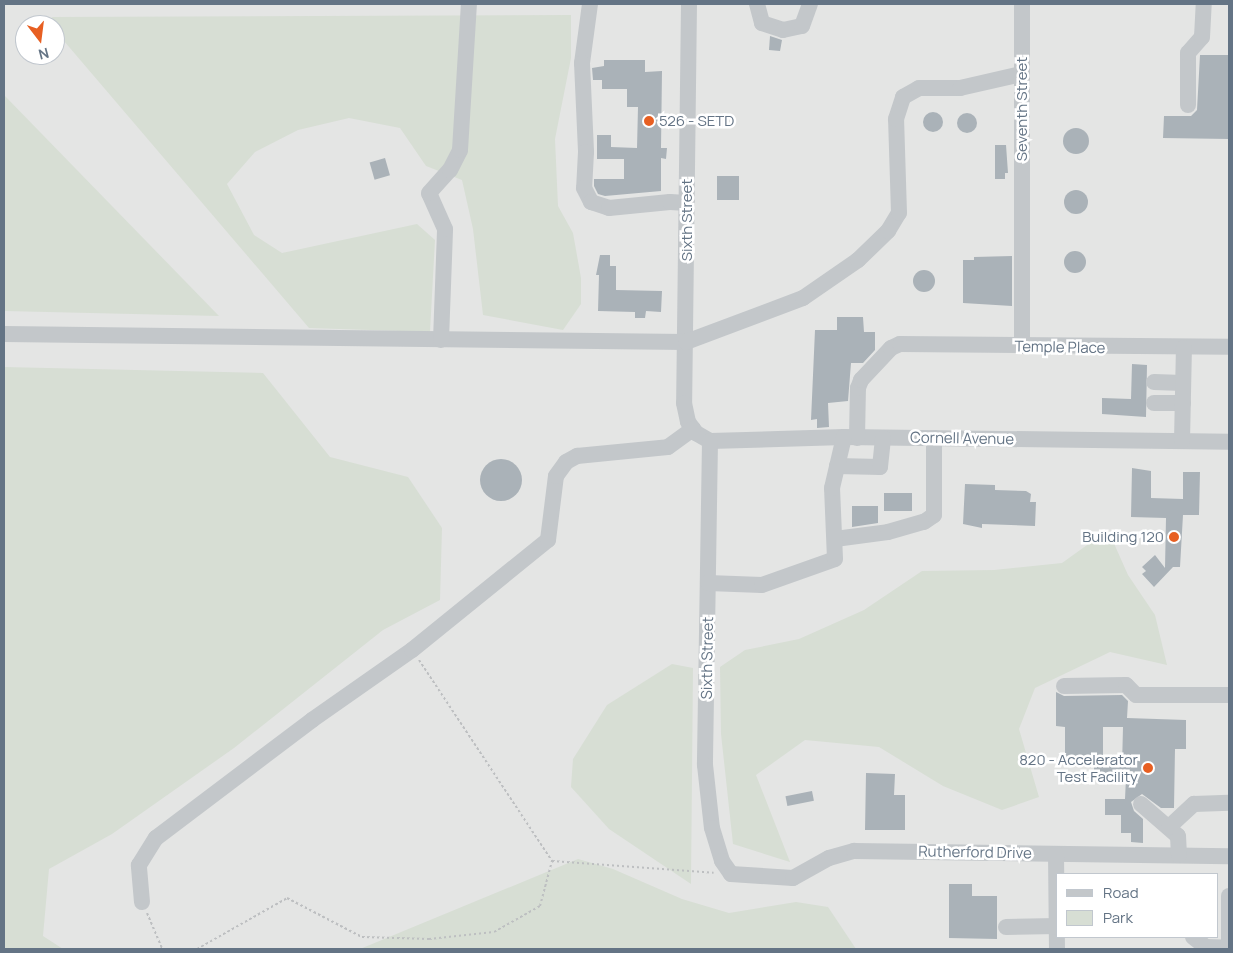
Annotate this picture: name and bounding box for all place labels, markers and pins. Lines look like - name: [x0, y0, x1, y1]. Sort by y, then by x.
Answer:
- place label: 526 - SETD: [659, 112, 734, 130]
- marker: 526 - SETD: [643, 115, 655, 127]
- place label: Building 120: [1082, 528, 1164, 546]
- marker: Building 120: [1168, 531, 1180, 543]
- place label: 820 - Accelerator Test Facility: [1019, 750, 1138, 785]
- marker: 820 - Accelerator Test Facility: [1142, 762, 1154, 774]

